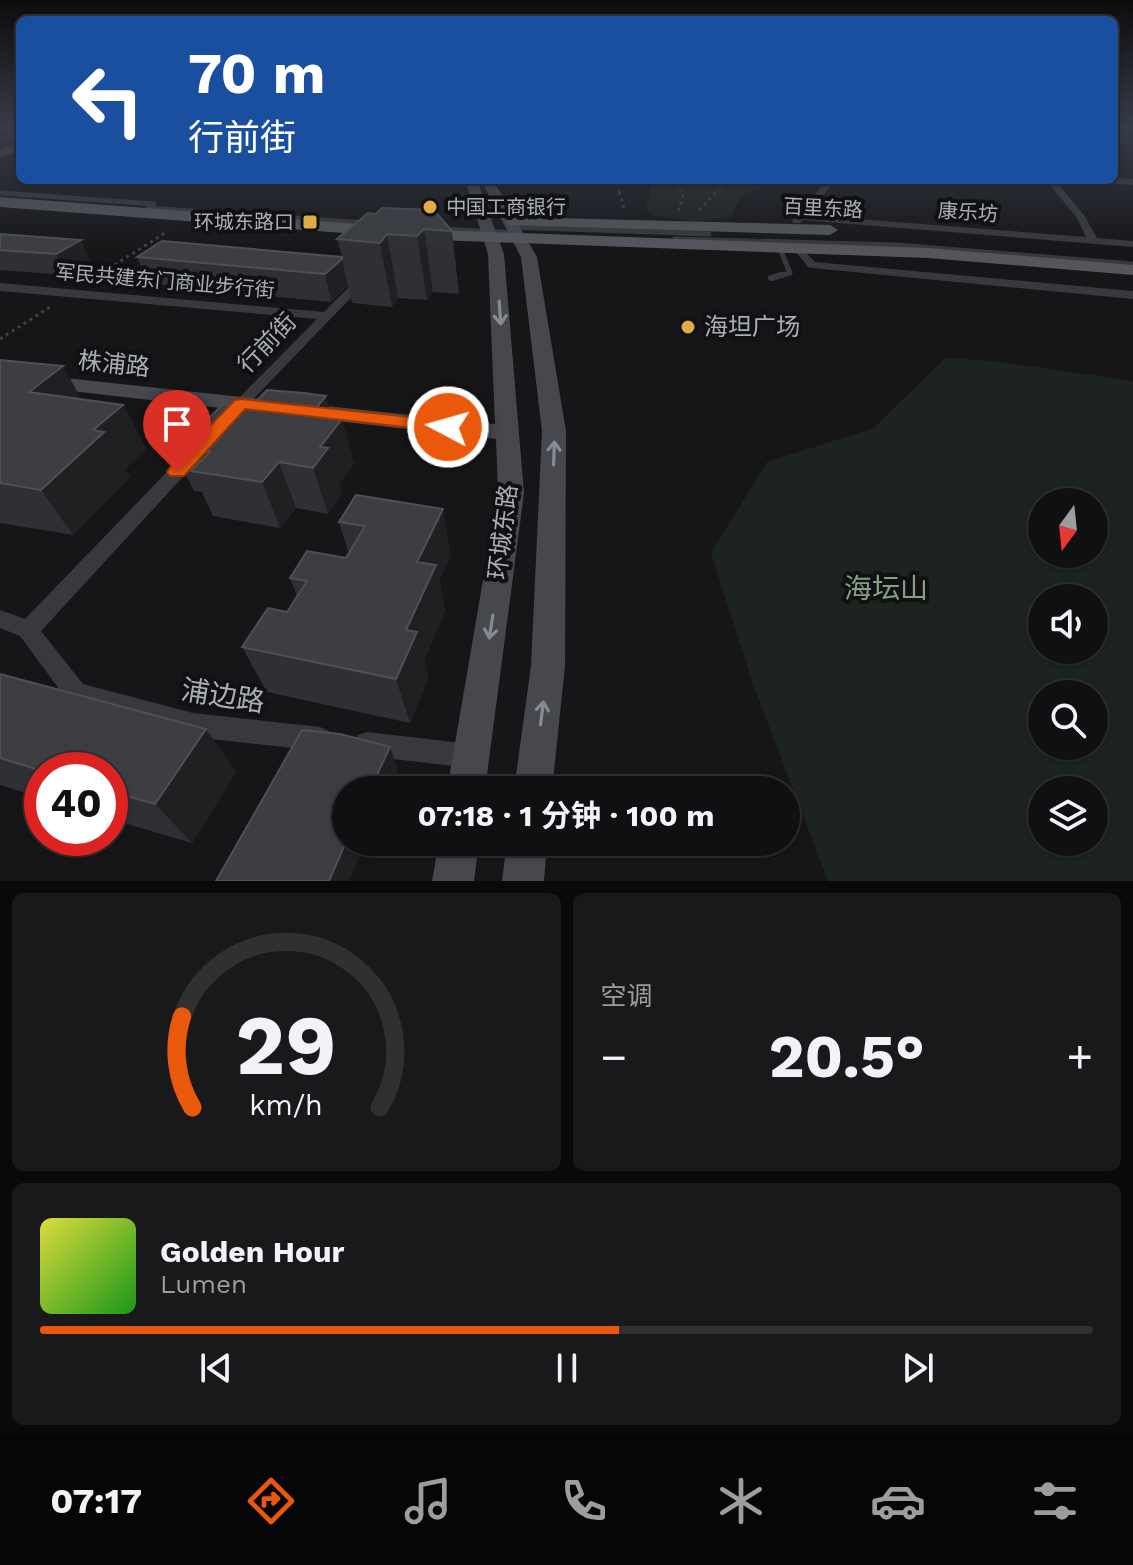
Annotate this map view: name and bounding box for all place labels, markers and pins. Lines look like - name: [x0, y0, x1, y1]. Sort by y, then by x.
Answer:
- place label: 中国工商银行: [446, 195, 566, 219]
- marker: 中国工商银行: [421, 198, 439, 216]
- place label: 环城东路口: [194, 210, 294, 234]
- marker: 环城东路口: [301, 213, 319, 231]
- place label: 海坦广场: [704, 313, 800, 341]
- marker: 海坦广场: [679, 318, 697, 336]
- pin: [143, 390, 211, 472]

